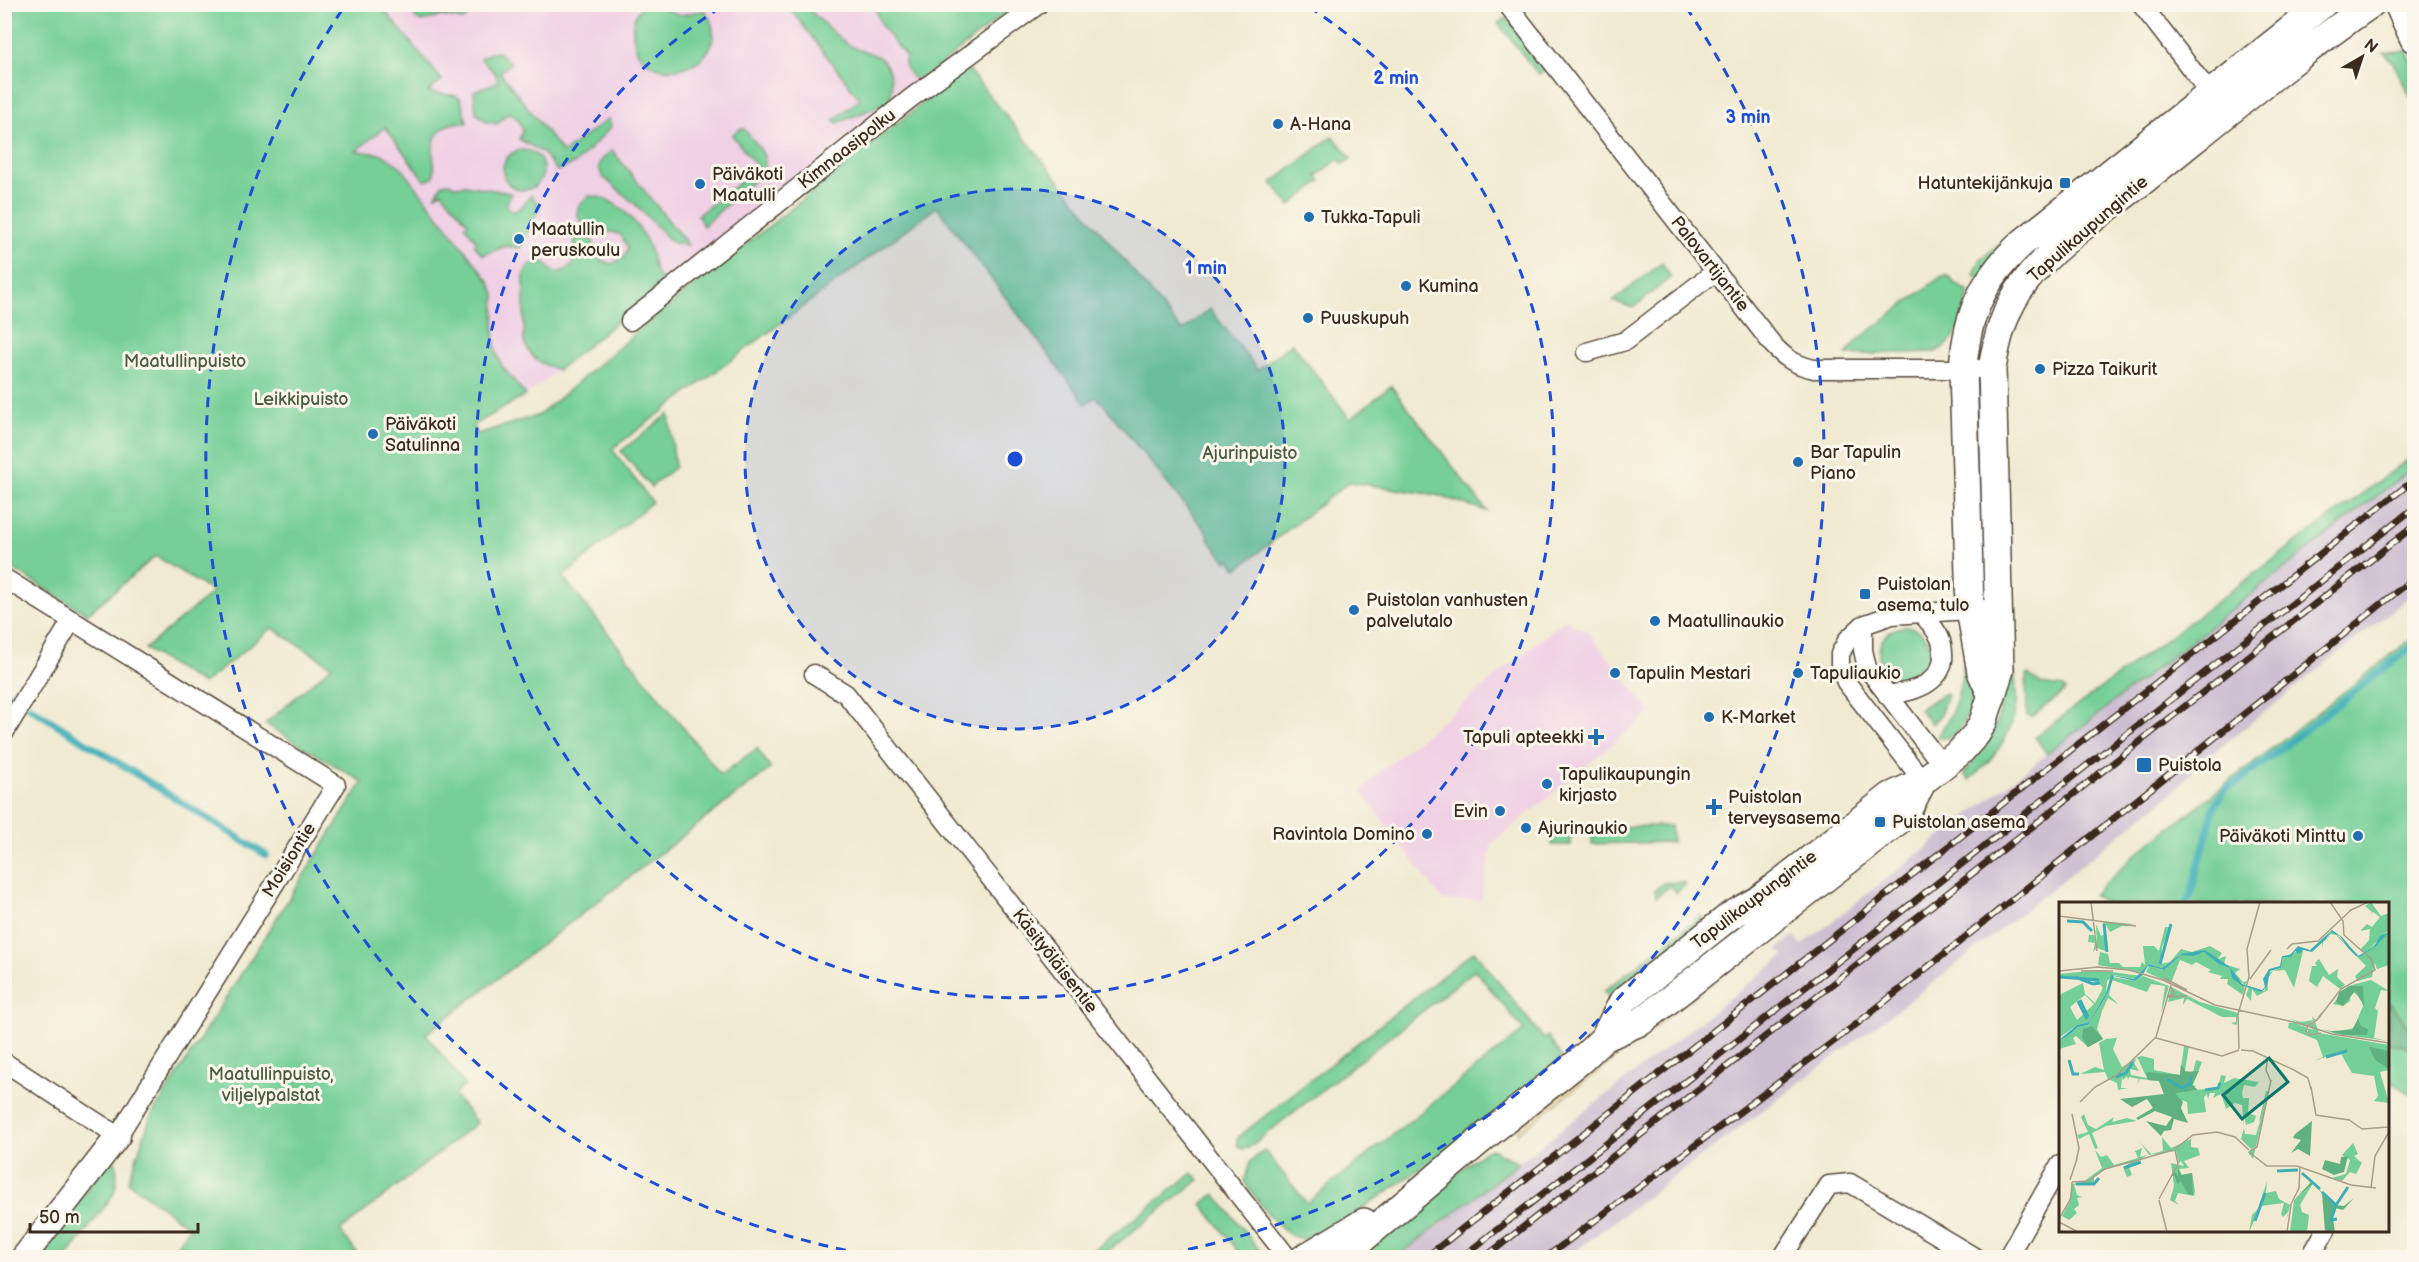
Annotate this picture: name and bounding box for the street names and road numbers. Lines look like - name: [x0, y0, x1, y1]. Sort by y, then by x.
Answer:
- street label: Kimnaasipolku: [794, 104, 900, 194]
- street label: Tapulikaupungintie: [2024, 171, 2152, 287]
- street label: Palovartijantie: [1666, 212, 1754, 316]
- street label: Moisiontie: [258, 819, 320, 901]
- street label: Tapulikaupungintie: [1687, 846, 1821, 954]
- street label: Käsityöläisentie: [1008, 905, 1102, 1018]

